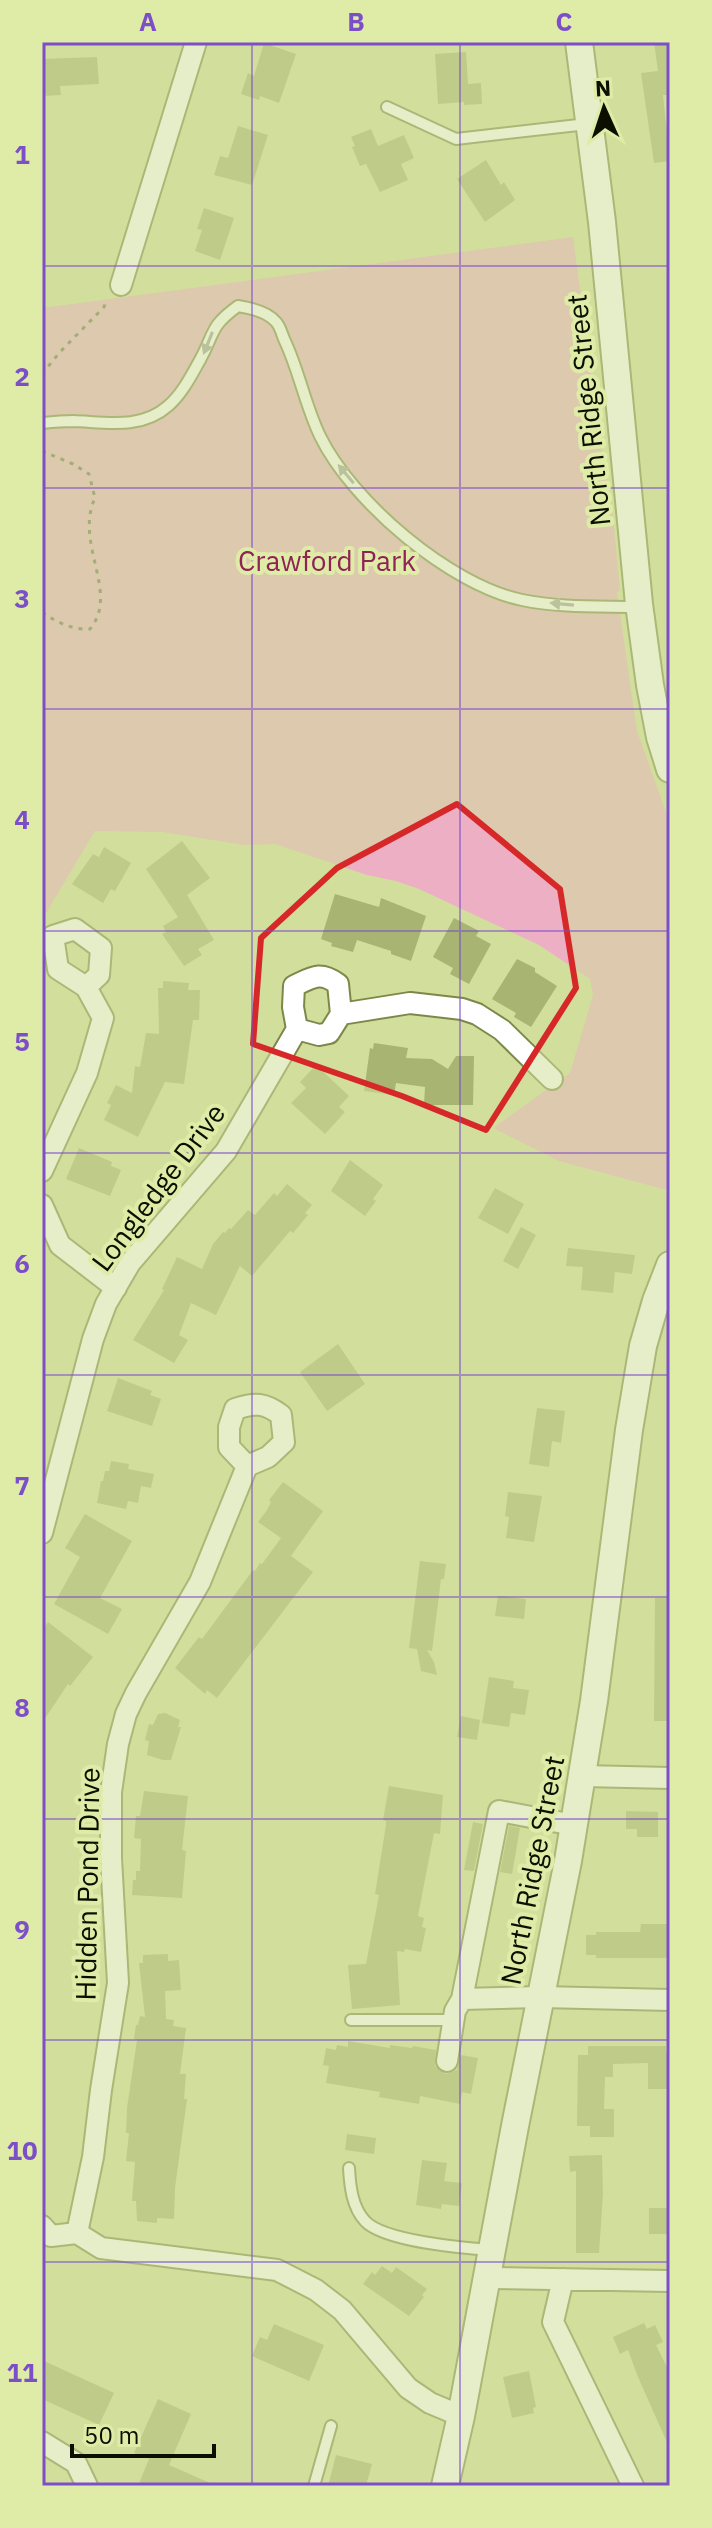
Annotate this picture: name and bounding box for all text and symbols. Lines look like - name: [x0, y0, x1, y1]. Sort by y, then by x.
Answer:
- text: A: [139, 4, 157, 38]
- text: B: [347, 4, 365, 38]
- text: C: [556, 4, 573, 38]
- north arrow: [564, 68, 644, 148]
- text: N: [594, 73, 612, 102]
- text: 1: [14, 137, 30, 171]
- street label: North Ridge Street: [557, 292, 619, 528]
- one-way arrow: [201, 331, 214, 354]
- text: 2: [14, 359, 30, 393]
- one-way arrow: [338, 465, 355, 485]
- park label: Crawford Park: [238, 542, 416, 579]
- text: 3: [14, 581, 30, 615]
- one-way arrow: [549, 597, 574, 610]
- text: 4: [14, 802, 30, 836]
- text: 5: [14, 1024, 30, 1058]
- street label: Longledge Drive: [83, 1096, 233, 1278]
- text: 6: [14, 1246, 30, 1280]
- text: 7: [14, 1468, 30, 1502]
- text: 8: [14, 1690, 30, 1724]
- street label: North Ridge Street: [492, 1752, 572, 1988]
- street label: Hidden Pond Drive: [66, 1767, 108, 2001]
- text: 9: [14, 1912, 30, 1946]
- text: 10: [6, 2133, 38, 2167]
- text: 11: [6, 2355, 38, 2389]
- scale bar: [72, 2408, 214, 2458]
- text: 50 m: [84, 2419, 139, 2451]

